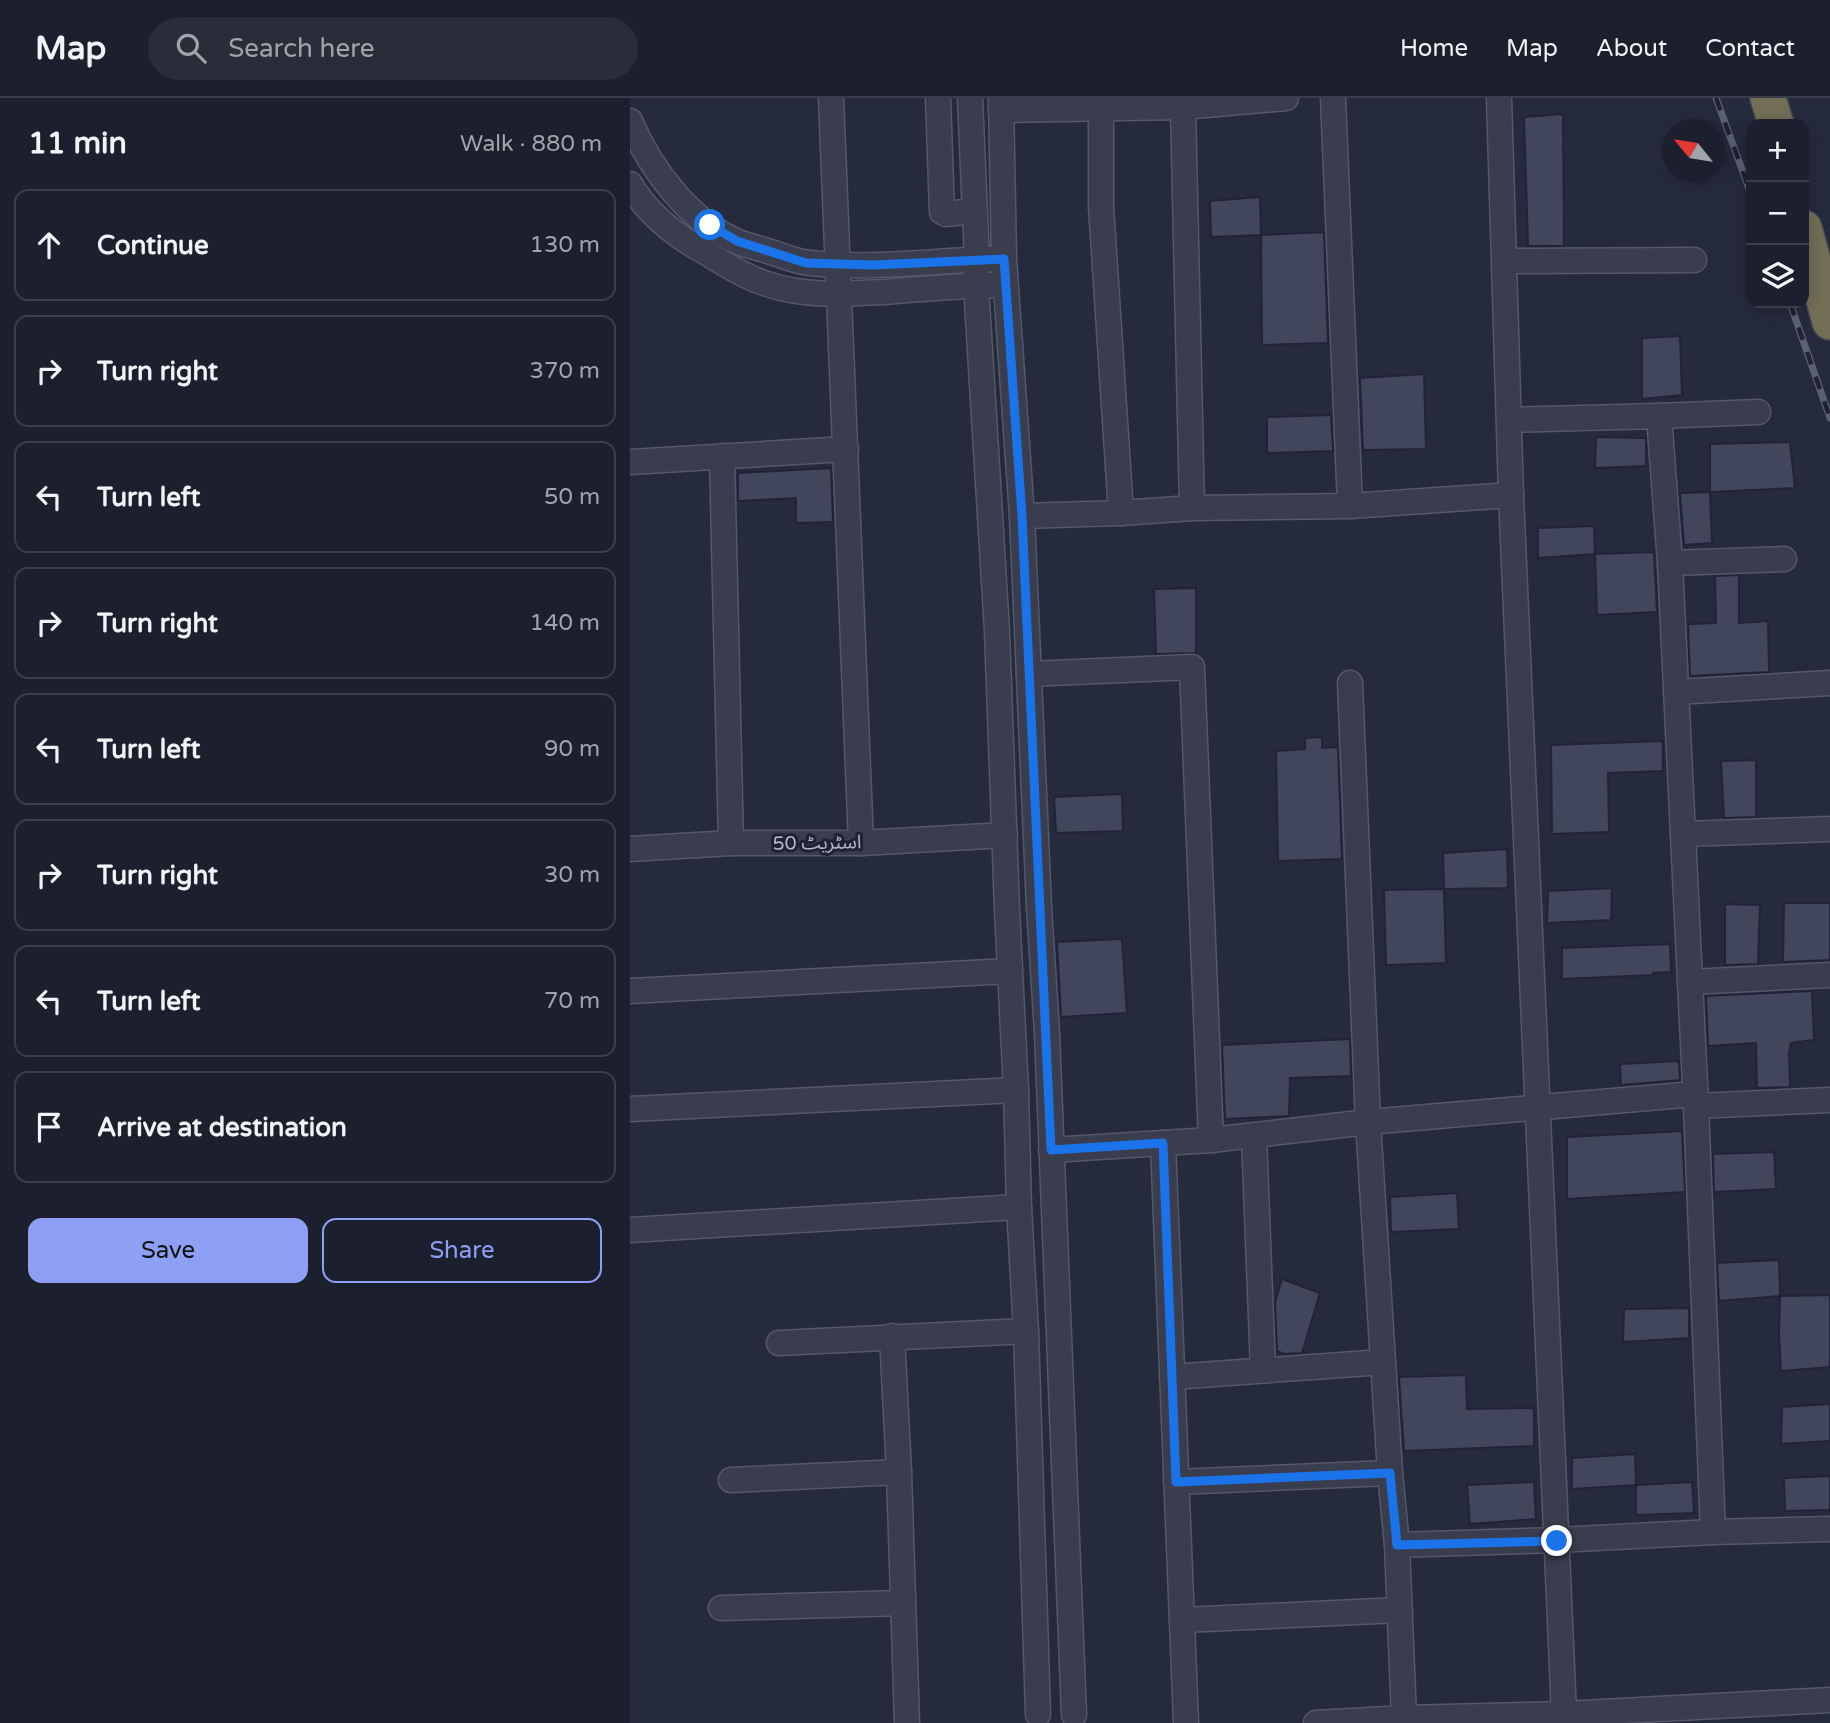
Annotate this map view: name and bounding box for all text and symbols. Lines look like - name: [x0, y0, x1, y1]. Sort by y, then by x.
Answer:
- search box: [148, 17, 638, 80]
- text: Map: [35, 29, 106, 68]
- icon: search: [172, 29, 210, 67]
- text: Search here: [228, 33, 374, 64]
- text: Home: [1400, 34, 1468, 63]
- text: Map: [1506, 34, 1558, 63]
- text: About: [1596, 34, 1667, 63]
- text: Contact: [1705, 34, 1795, 63]
- north arrow: [1662, 119, 1725, 182]
- map controls: [1746, 119, 1809, 308]
- button: +: [1746, 119, 1809, 182]
- text: 11 min: [28, 125, 127, 162]
- text: Walk · 880 m: [460, 130, 602, 158]
- button: −: [1746, 182, 1809, 245]
- route start: [694, 209, 725, 240]
- icon: ahead: [30, 226, 68, 264]
- text: Continue: [97, 230, 209, 261]
- text: 130 m: [530, 231, 600, 259]
- button: layers: [1746, 245, 1809, 308]
- icon: right: [30, 352, 68, 390]
- text: Turn right: [97, 356, 218, 387]
- text: 370 m: [530, 357, 600, 385]
- icon: left: [30, 478, 68, 516]
- text: Turn left: [97, 482, 200, 513]
- text: 50 m: [544, 483, 600, 511]
- icon: right: [30, 604, 68, 642]
- text: Turn right: [97, 608, 218, 639]
- text: 140 m: [530, 609, 600, 637]
- icon: left: [30, 730, 68, 768]
- text: Turn left: [97, 734, 200, 765]
- text: 90 m: [544, 735, 600, 763]
- street label: اسٹریٹ 50: [772, 831, 862, 855]
- icon: right: [30, 856, 68, 894]
- text: Turn right: [97, 860, 218, 891]
- text: 30 m: [544, 861, 600, 889]
- icon: left: [30, 982, 68, 1020]
- text: Turn left: [97, 986, 200, 1017]
- text: 70 m: [544, 987, 600, 1015]
- icon: arrive: [30, 1108, 68, 1146]
- text: Arrive at destination: [97, 1112, 347, 1143]
- button: Save: [28, 1218, 308, 1283]
- button: Share: [322, 1218, 602, 1283]
- route end: [1541, 1525, 1572, 1556]

